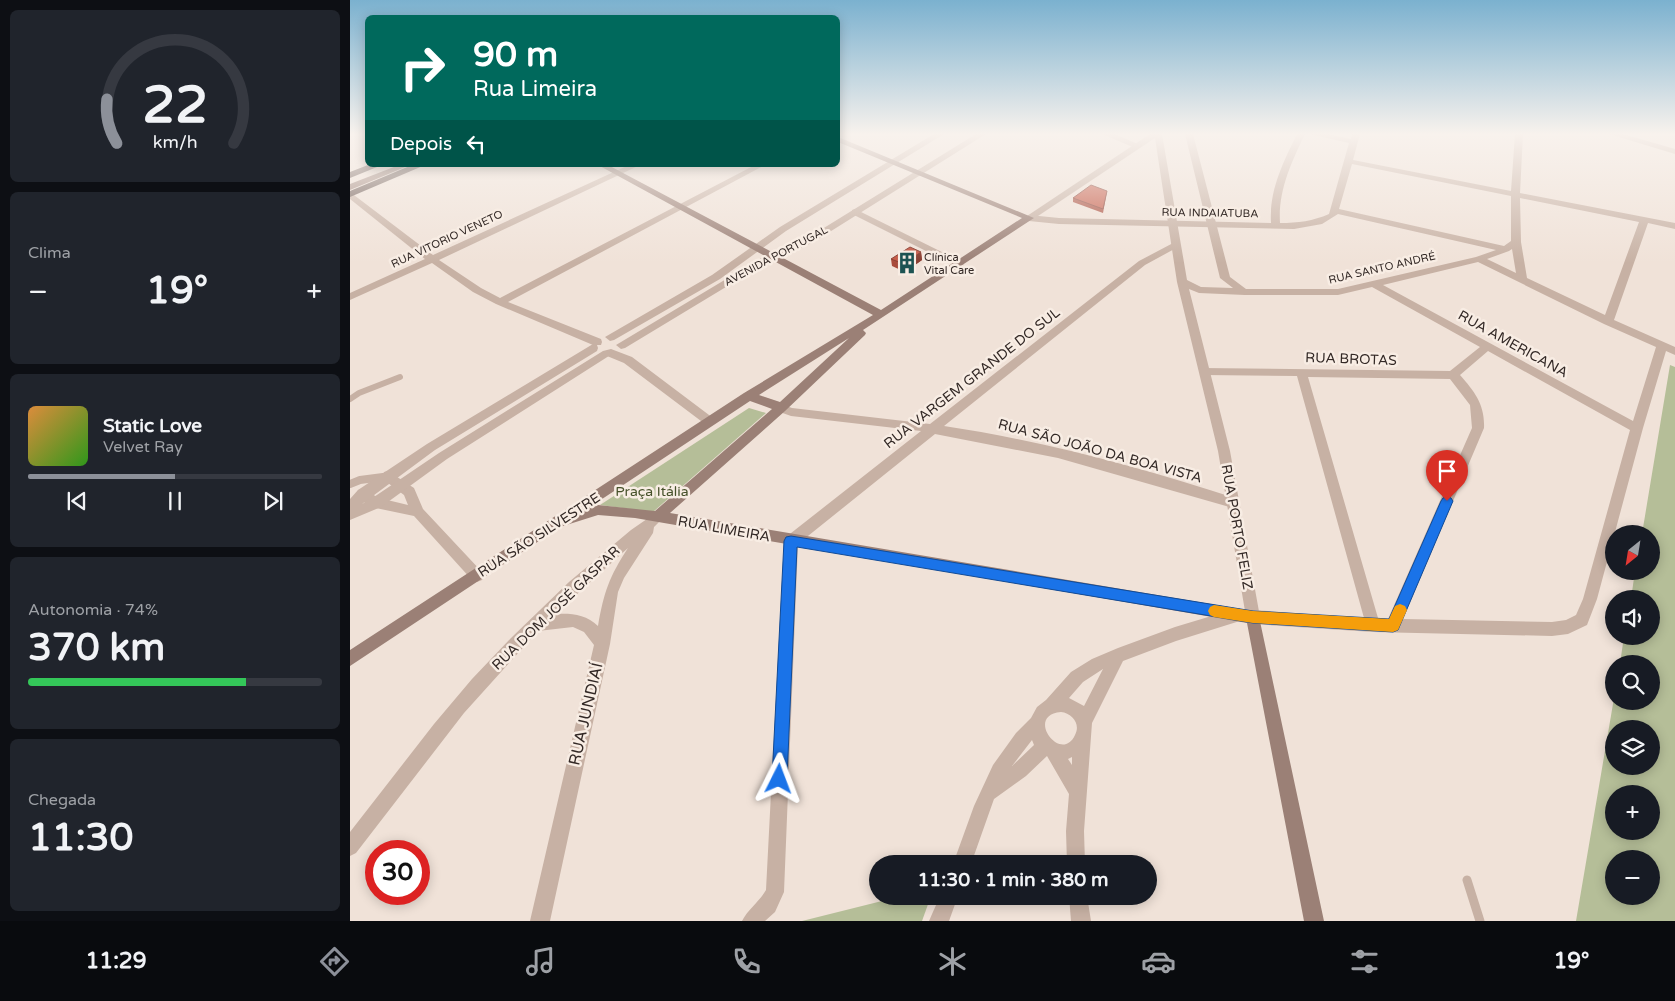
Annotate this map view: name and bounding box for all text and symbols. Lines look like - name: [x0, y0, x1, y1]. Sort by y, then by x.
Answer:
- text: 90 m: [473, 34, 558, 76]
- icon: right: [390, 35, 455, 100]
- text: 22: [142, 74, 208, 137]
- text: Rua Limeira: [473, 76, 597, 102]
- icon: left: [462, 130, 490, 158]
- text: km/h: [153, 132, 197, 153]
- text: Depois: [390, 133, 452, 155]
- street label: RUA INDAIATUBA: [1161, 206, 1259, 220]
- street label: RUA VITORIO VENETO: [389, 207, 505, 271]
- street label: AVENIDA PORTUGAL: [722, 223, 831, 289]
- text: Clima: [28, 243, 71, 263]
- street label: RUA SANTO ANDRÉ: [1327, 248, 1437, 287]
- building icon: Clínica Vital Care: [894, 250, 920, 276]
- place label: Clínica Vital Care: [924, 251, 974, 277]
- text: 19°: [146, 268, 208, 314]
- text: −: [28, 275, 48, 309]
- text: +: [306, 275, 322, 309]
- street label: RUA VARGEM GRANDE DO SUL: [881, 304, 1063, 452]
- street label: RUA AMERICANA: [1455, 307, 1571, 381]
- street label: RUA BROTAS: [1305, 349, 1398, 369]
- text: Static Love: [103, 415, 202, 437]
- street label: RUA SÃO JOÃO DA BOA VISTA: [996, 416, 1204, 486]
- text: Velvet Ray: [103, 437, 183, 457]
- pin: [1426, 450, 1468, 501]
- icon: arrive: [1433, 457, 1461, 485]
- street label: RUA PORTO FELIZ: [1218, 463, 1256, 591]
- park label: Praça Itália: [615, 483, 689, 500]
- icon: previous: [63, 487, 91, 515]
- icon: pause: [161, 487, 189, 515]
- icon: next: [259, 487, 287, 515]
- street label: RUA SÃO SILVESTRE: [475, 489, 603, 581]
- street label: RUA LIMEIRA: [677, 513, 771, 545]
- north arrow: [1605, 525, 1660, 580]
- map controls: [1605, 525, 1660, 905]
- street label: RUA DOM JOSÉ GASPAR: [488, 542, 624, 674]
- button: sound: [1605, 590, 1660, 645]
- text: Autonomia · 74%: [28, 600, 158, 620]
- text: 370 km: [28, 625, 165, 671]
- button: search: [1605, 655, 1660, 710]
- street label: RUA JUNDIAÍ: [564, 661, 608, 767]
- button: layers: [1605, 720, 1660, 775]
- position arrow: [752, 752, 804, 804]
- button: +: [1605, 785, 1660, 840]
- text: Chegada: [28, 790, 96, 810]
- text: 11:30: [28, 815, 133, 861]
- speed limit sign: 30: [365, 840, 430, 905]
- button: −: [1605, 850, 1660, 905]
- text: 11:30 · 1 min · 380 m: [917, 869, 1109, 891]
- icon: directions: [317, 944, 352, 979]
- icon: music: [523, 944, 558, 979]
- icon: phone: [729, 944, 764, 979]
- icon: climate: [935, 944, 970, 979]
- icon: car: [1141, 944, 1176, 979]
- icon: filters: [1347, 944, 1382, 979]
- text: 11:29: [86, 948, 146, 974]
- text: 19°: [1553, 948, 1589, 974]

